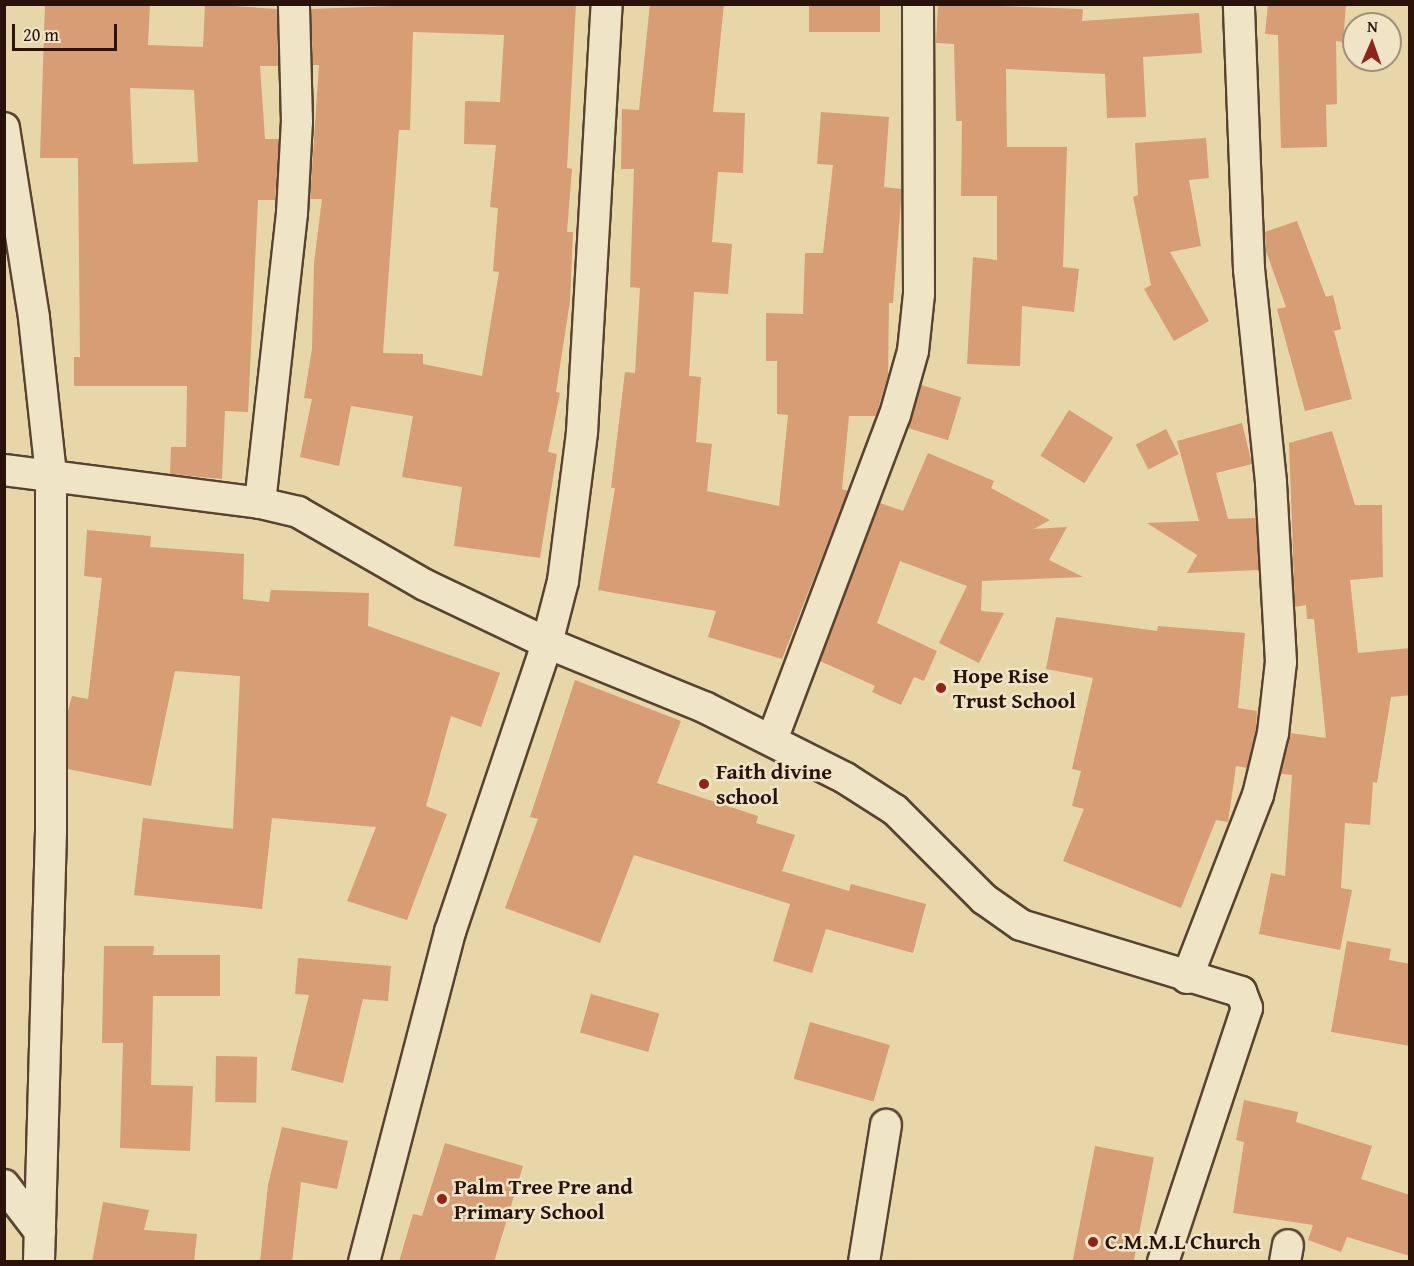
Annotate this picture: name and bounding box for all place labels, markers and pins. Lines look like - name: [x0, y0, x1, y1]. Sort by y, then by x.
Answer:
- place label: Hope Rise Trust School: [953, 662, 1076, 714]
- marker: Hope Rise Trust School: [934, 681, 948, 695]
- place label: Faith divine school: [716, 758, 832, 810]
- marker: Faith divine school: [697, 777, 711, 791]
- place label: Palm Tree Pre and Primary School: [454, 1173, 633, 1224]
- marker: Palm Tree Pre and Primary School: [435, 1192, 449, 1206]
- place label: C.M.M.L Church: [1105, 1229, 1261, 1255]
- marker: C.M.M.L Church: [1086, 1235, 1100, 1249]

